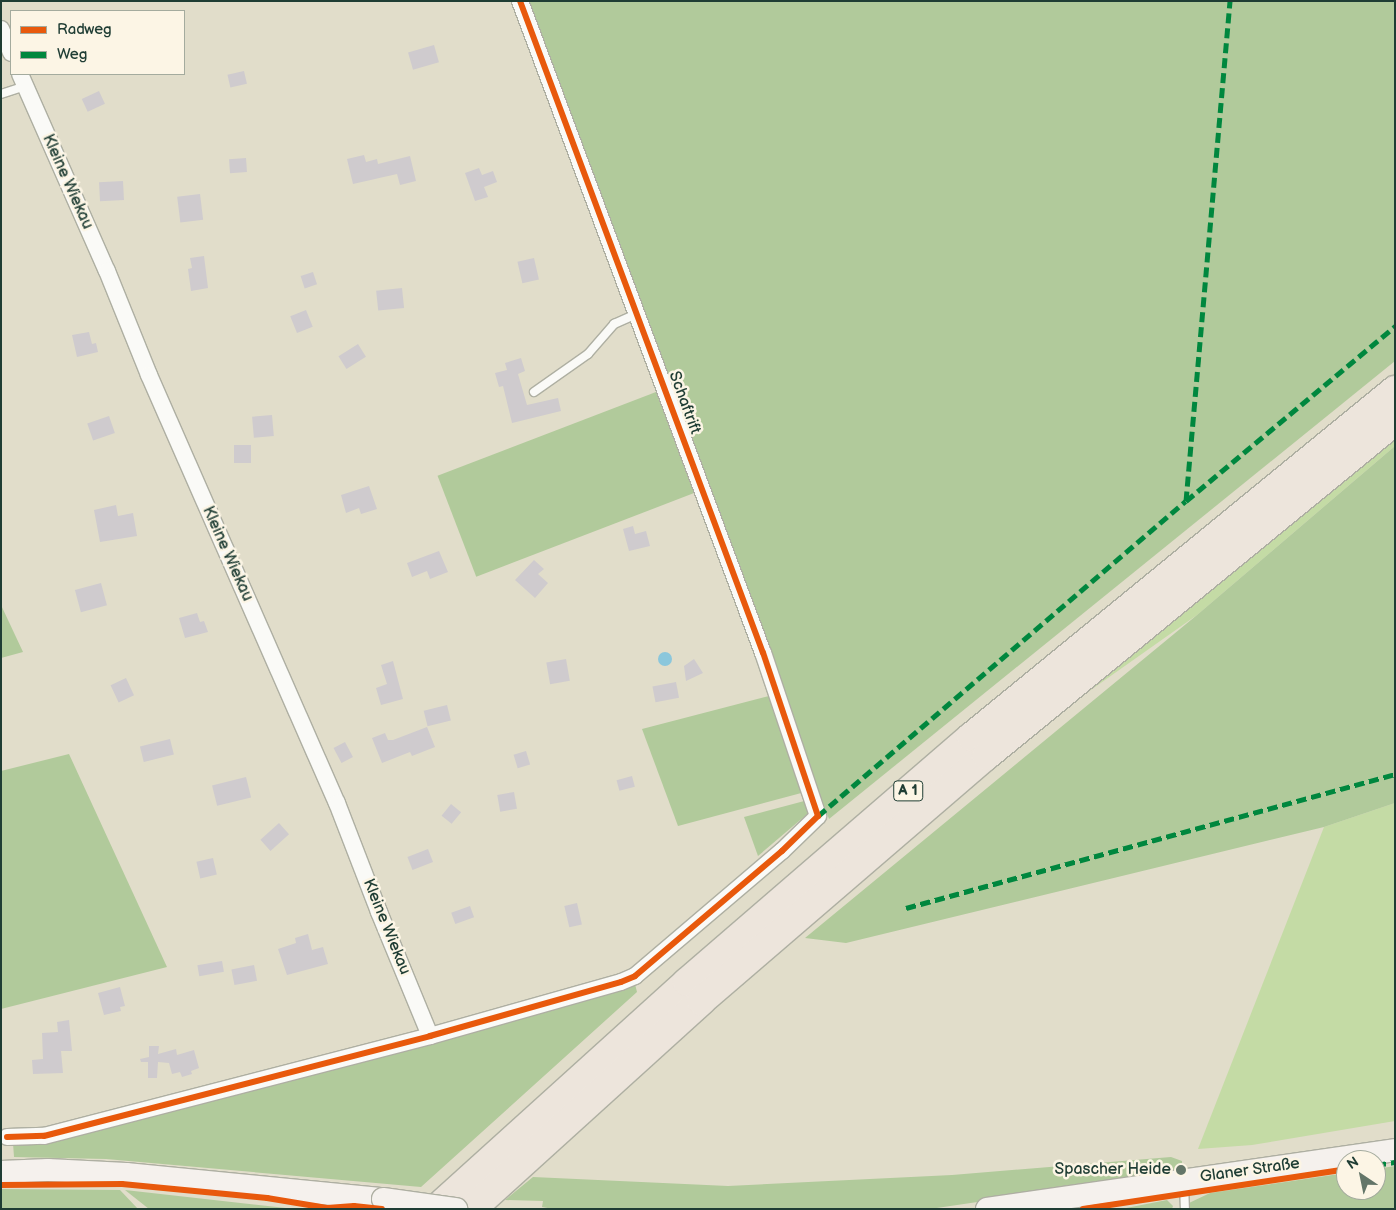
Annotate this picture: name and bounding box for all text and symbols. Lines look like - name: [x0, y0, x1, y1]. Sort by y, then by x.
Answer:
- legend: [10, 10, 185, 75]
- text: Radweg: [57, 20, 112, 39]
- text: Weg: [57, 45, 87, 64]
- street label: Kleine Wiekau: [37, 131, 97, 233]
- street label: Schaftrift: [664, 369, 704, 437]
- street label: Kleine Wiekau: [197, 503, 257, 605]
- road number: A 1: [893, 778, 923, 804]
- street label: Kleine Wiekau: [358, 876, 414, 978]
- north arrow: [1336, 1150, 1386, 1200]
- text: N: [1344, 1153, 1362, 1173]
- street label: Glaner Straße: [1199, 1154, 1301, 1188]
- place label: Spascher Heide: [1055, 1160, 1171, 1180]
- marker: Spascher Heide: [1175, 1164, 1187, 1176]

